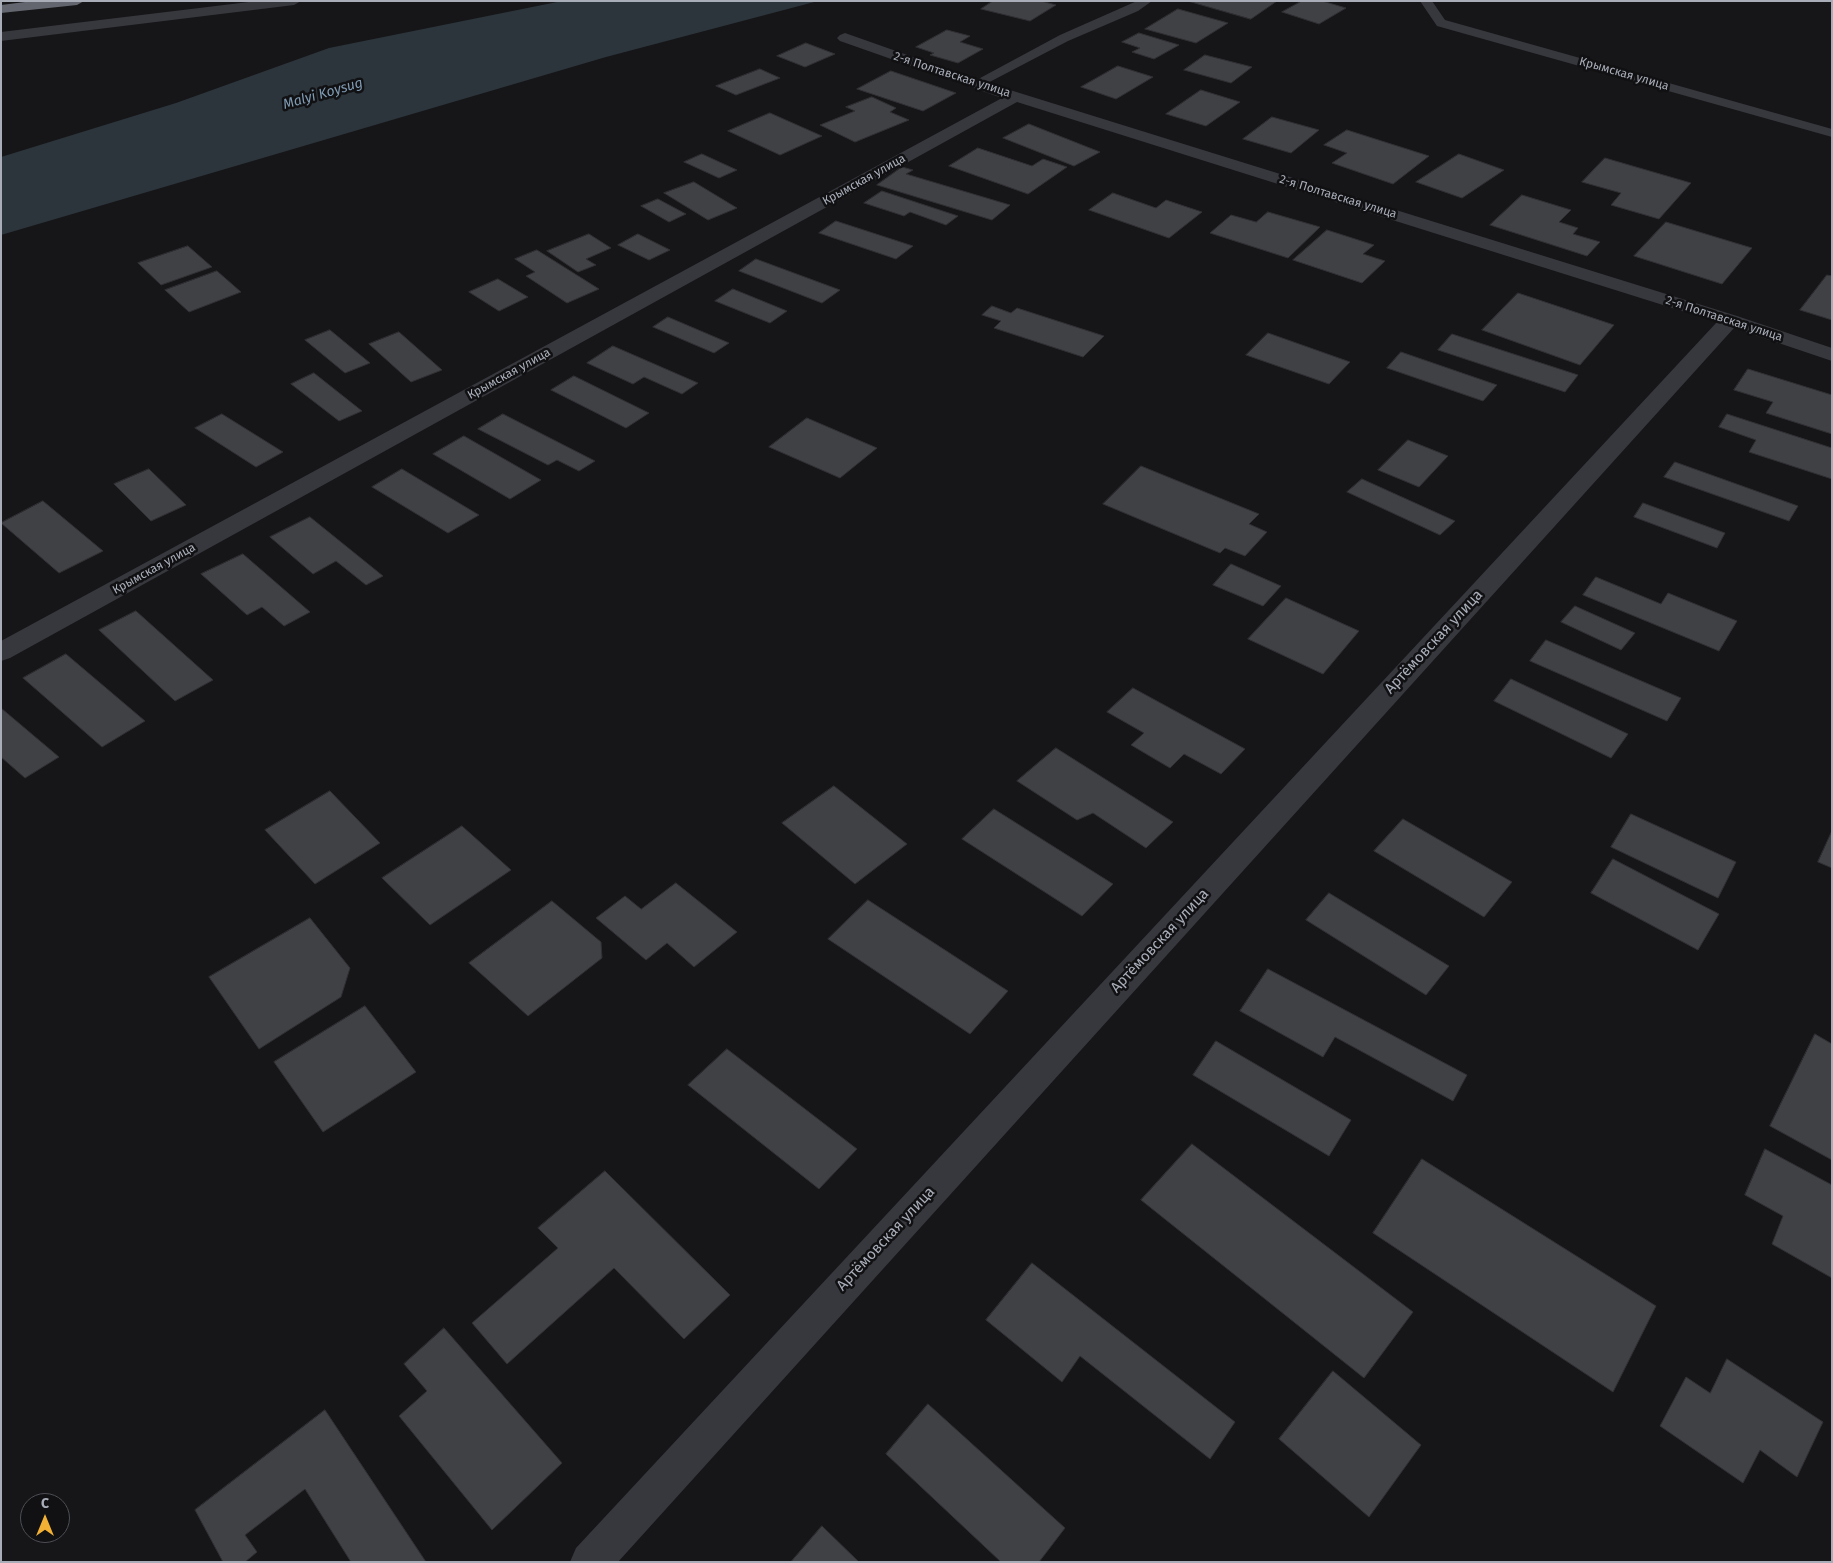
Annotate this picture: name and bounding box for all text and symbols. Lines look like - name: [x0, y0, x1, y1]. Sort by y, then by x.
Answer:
- street label: 2-я Полтавская улица: [892, 49, 1012, 101]
- street label: Крымская улица: [1578, 54, 1670, 94]
- water label: Malyi Koysug: [281, 75, 365, 113]
- street label: Крымская улица: [820, 151, 908, 209]
- street label: 2-я Полтавская улица: [1278, 172, 1398, 222]
- street label: 2-я Полтавская улица: [1664, 293, 1784, 345]
- street label: Крымская улица: [465, 345, 553, 403]
- street label: Крымская улица: [110, 540, 198, 598]
- street label: Артёмовская улица: [1381, 586, 1487, 698]
- street label: Артёмовская улица: [1107, 885, 1213, 997]
- street label: Артёмовская улица: [833, 1183, 939, 1295]
- north arrow: [20, 1493, 70, 1543]
- text: С: [41, 1495, 49, 1512]

